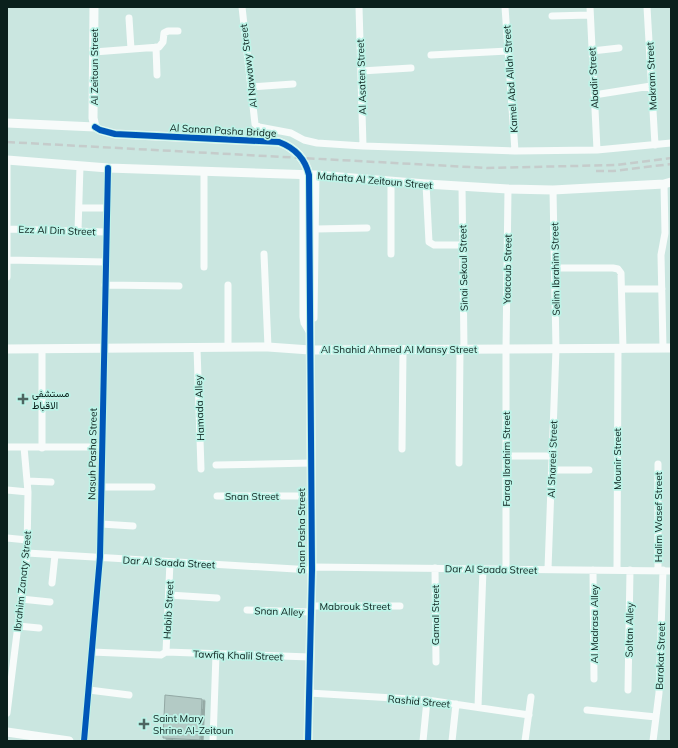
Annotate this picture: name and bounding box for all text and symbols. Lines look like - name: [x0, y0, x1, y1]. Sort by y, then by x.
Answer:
- street label: Al Nawawy Street: [237, 23, 260, 109]
- street label: Kamel Abd Allah Street: [500, 24, 521, 133]
- street label: Al Zeitoun Street: [88, 28, 101, 106]
- street label: Al Asaten Street: [354, 38, 369, 115]
- street label: Makram Street: [643, 41, 660, 110]
- street label: Abadir Street: [585, 46, 602, 109]
- street label: Al Sanan Pasha Bridge: [169, 121, 277, 140]
- street label: Mahata Al Zeitoun Street: [317, 169, 434, 192]
- street label: Selim Ibrahim Street: [548, 222, 563, 316]
- street label: Ezz Al Din Street: [18, 223, 96, 238]
- street label: Sinai Sekoul Street: [456, 224, 471, 311]
- street label: Yaacoub Street: [500, 233, 515, 305]
- street label: Al Shahid Ahmed Al Mansy Street: [321, 343, 478, 356]
- street label: Hamada Alley: [192, 374, 207, 441]
- place label: مستشفى الاقباط: [32, 387, 69, 412]
- marker: مستشفى الاقباط: [17, 393, 29, 405]
- street label: Nasuh Pasha Street: [85, 407, 100, 500]
- street label: Farag Ibrahim Street: [500, 411, 513, 507]
- street label: Al Shareei Street: [545, 420, 560, 498]
- street label: Mounir Street: [611, 427, 624, 490]
- street label: Halim Wasef Street: [652, 471, 665, 562]
- street label: Snan Pasha Street: [295, 488, 308, 574]
- street label: Snan Street: [225, 490, 280, 503]
- street label: Ibrahim Zanaty Street: [11, 530, 34, 632]
- street label: Dar Al Saada Street: [122, 554, 216, 571]
- street label: Dar Al Saada Street: [445, 562, 538, 577]
- street label: Habib Street: [160, 580, 177, 639]
- street label: Gamal Street: [429, 584, 442, 645]
- street label: Al Madrasa Alley: [588, 584, 601, 663]
- street label: Mabrouk Street: [319, 600, 391, 613]
- street label: Soltan Alley: [623, 602, 636, 658]
- street label: Snan Alley: [254, 604, 305, 619]
- street label: Barakat Street: [653, 622, 668, 690]
- street label: Tawfiq Khalil Street: [193, 647, 284, 664]
- street label: Rashid Street: [387, 692, 451, 711]
- place label: Saint Mary Shrine Al-Zeitoun: [153, 712, 234, 737]
- marker: Saint Mary Shrine Al-Zeitoun: [138, 718, 150, 730]

